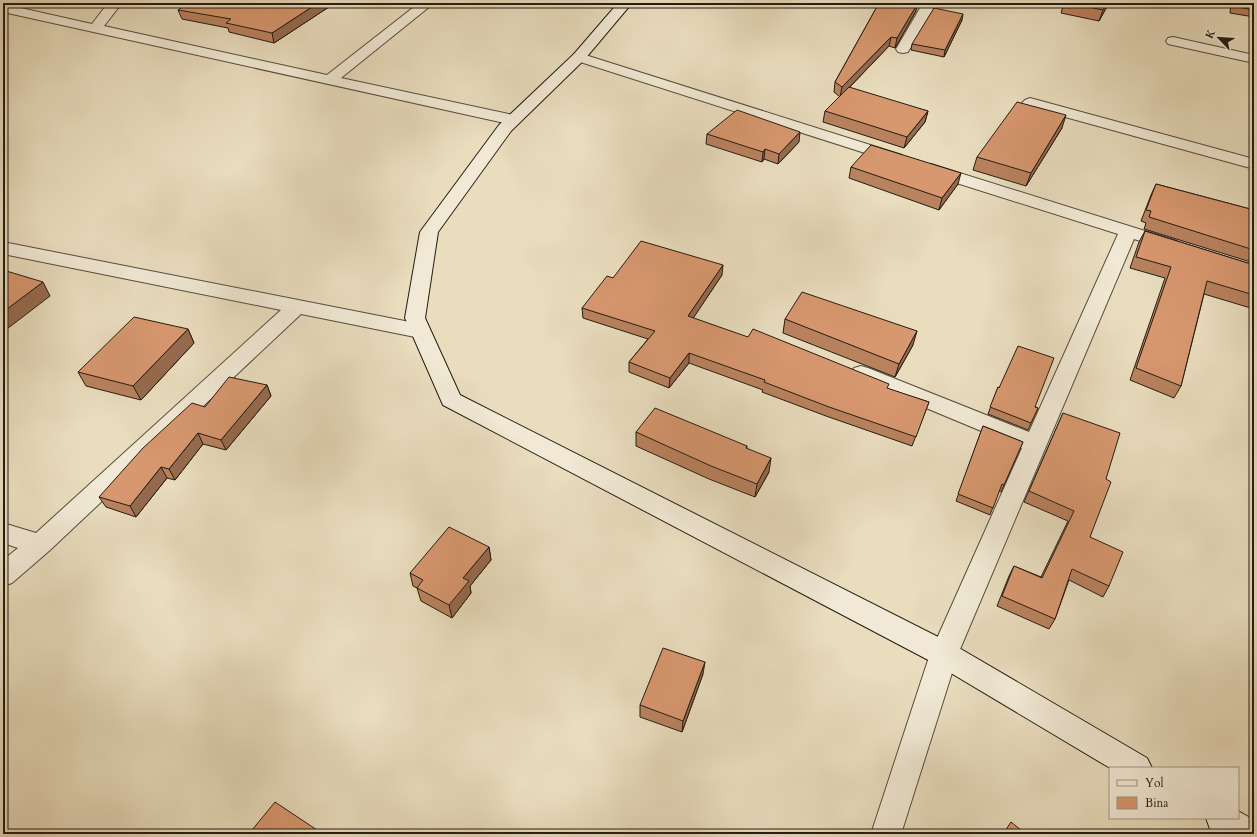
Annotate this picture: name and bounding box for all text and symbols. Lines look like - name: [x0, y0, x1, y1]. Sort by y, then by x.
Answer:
- north arrow: [1199, 18, 1239, 58]
- text: K: [1202, 27, 1219, 41]
- legend: [1109, 767, 1239, 819]
- text: Yol: [1145, 775, 1164, 791]
- text: Bina: [1145, 795, 1169, 811]

